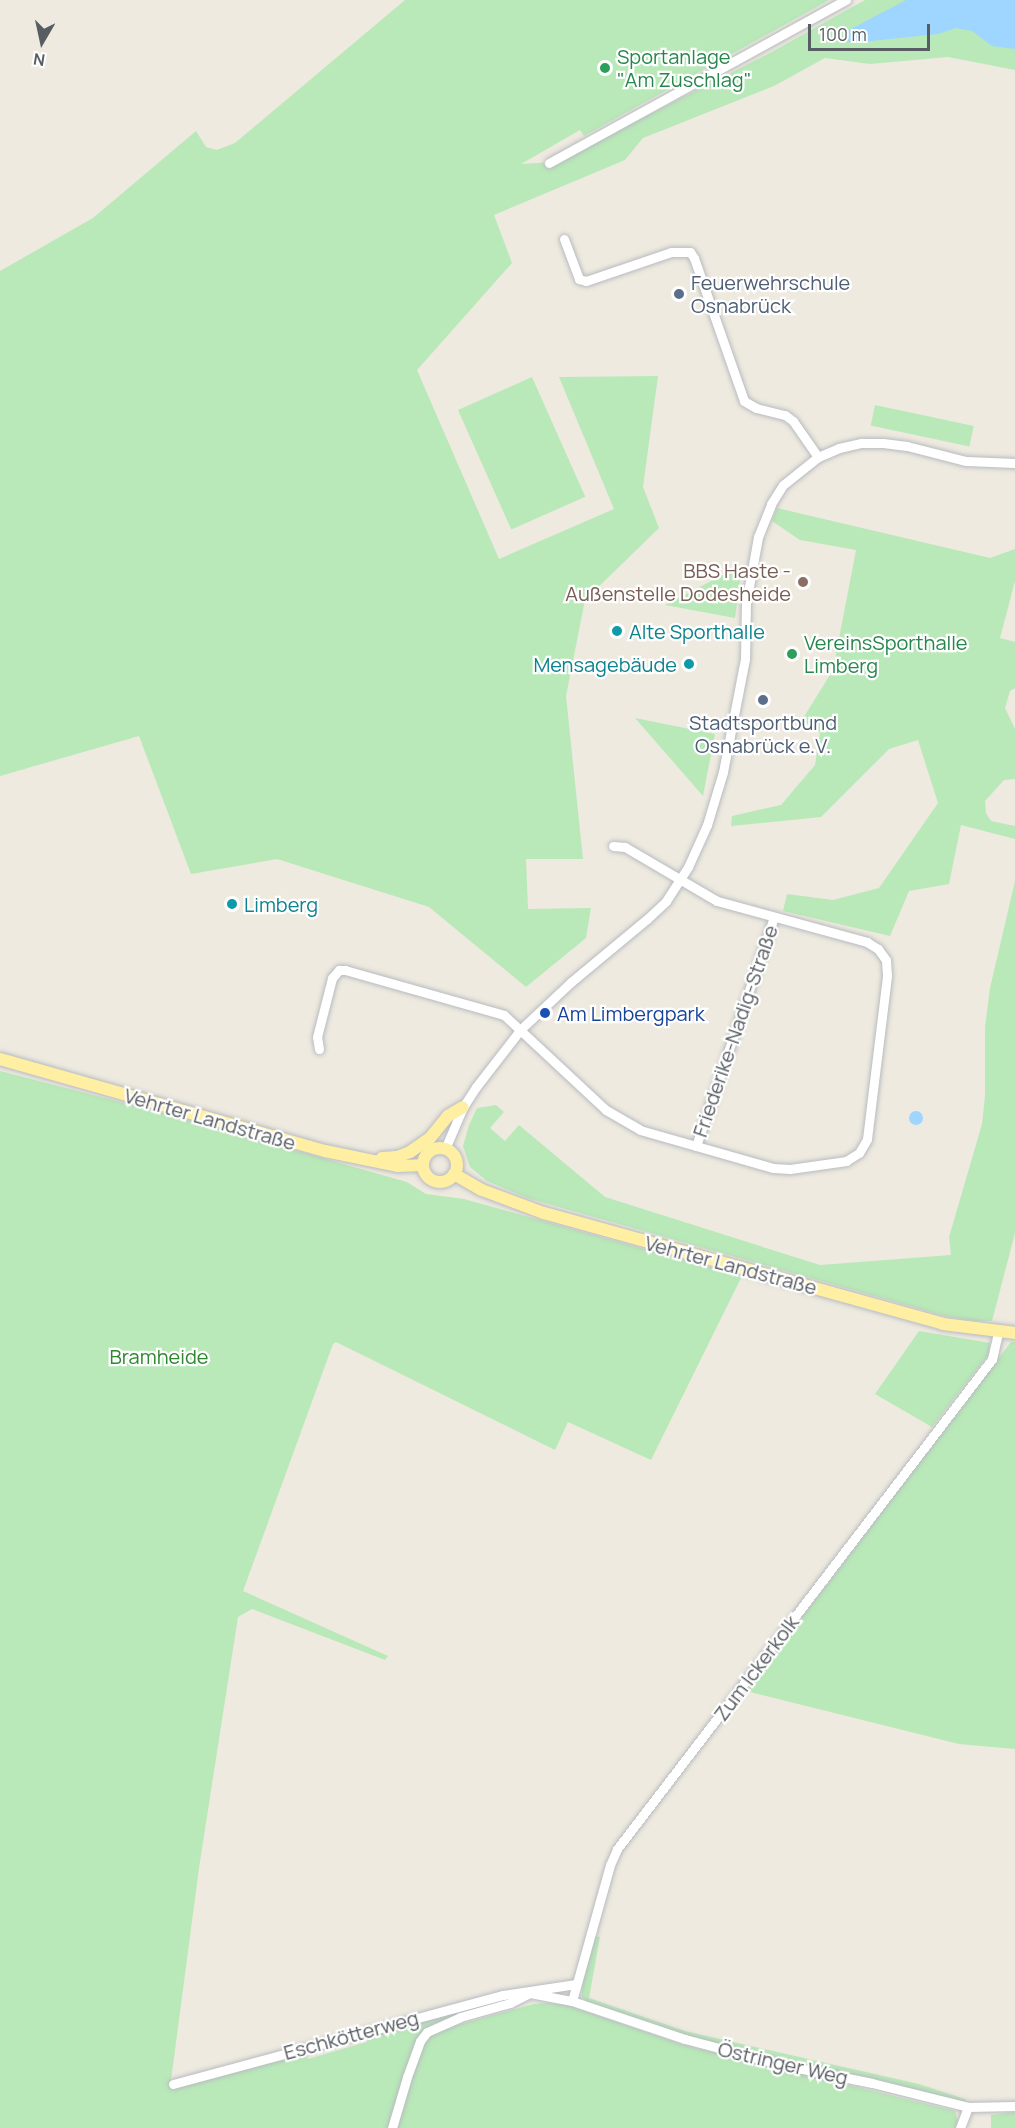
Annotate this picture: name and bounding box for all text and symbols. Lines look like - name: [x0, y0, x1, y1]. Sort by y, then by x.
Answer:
- north arrow: [12, 12, 72, 72]
- scale bar: [811, 12, 932, 50]
- text: 100 m: [819, 22, 867, 46]
- place label: Sportanlage "Am Zuschlag": [617, 45, 752, 92]
- text: N: [32, 48, 47, 72]
- marker: Sportanlage "Am Zuschlag": [598, 61, 612, 75]
- place label: Feuerwehrschule Osnabrück: [691, 270, 850, 317]
- marker: Feuerwehrschule Osnabrück: [672, 287, 686, 301]
- place label: BBS Haste - Außenstelle Dodesheide: [565, 558, 791, 605]
- marker: BBS Haste - Außenstelle Dodesheide: [796, 575, 810, 589]
- place label: Alte Sporthalle: [629, 619, 765, 643]
- marker: Alte Sporthalle: [610, 624, 624, 638]
- place label: VereinsSporthalle Limberg: [804, 630, 968, 677]
- marker: VereinsSporthalle Limberg: [785, 647, 799, 661]
- place label: Mensagebäude: [533, 652, 677, 676]
- marker: Mensagebäude: [682, 657, 696, 671]
- marker: Stadtsportbund Osnabrück e.V.: [756, 693, 770, 707]
- place label: Stadtsportbund Osnabrück e.V.: [689, 710, 837, 757]
- place label: Limberg: [244, 892, 318, 916]
- marker: Limberg: [225, 897, 239, 911]
- street label: Friederike-Nadig-Straße: [687, 922, 783, 1140]
- place label: Am Limbergpark: [557, 1001, 705, 1025]
- marker: Am Limbergpark: [538, 1006, 552, 1020]
- street label: Vehrter Landstraße: [122, 1083, 298, 1155]
- street label: Vehrter Landstraße: [642, 1230, 820, 1300]
- park label: Bramheide: [110, 1344, 208, 1368]
- street label: Zum Ickerkolk: [709, 1611, 803, 1725]
- street label: Eschkötterweg: [281, 2005, 421, 2065]
- street label: Östringer Weg: [716, 2036, 850, 2090]

